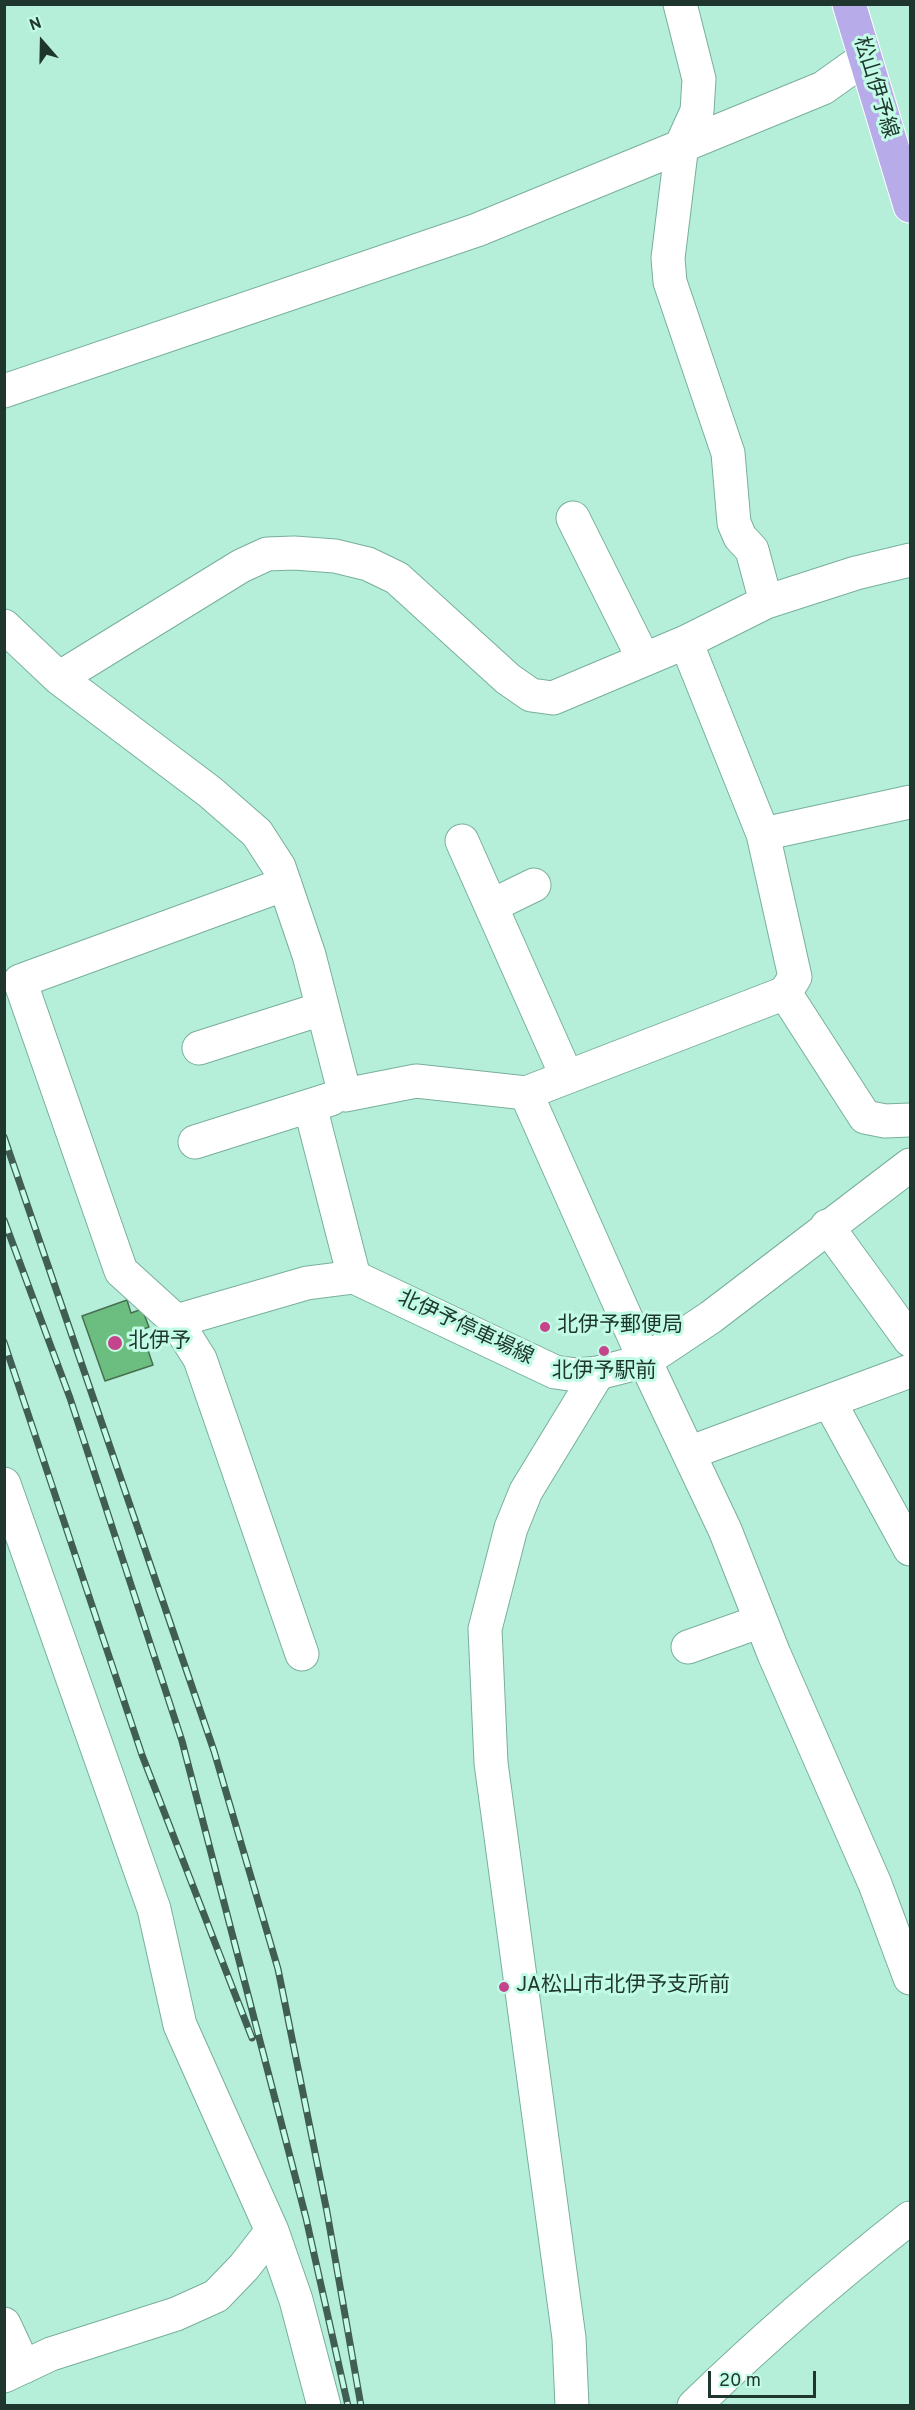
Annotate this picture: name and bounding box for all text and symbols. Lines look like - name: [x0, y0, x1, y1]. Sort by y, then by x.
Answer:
- north arrow: [12, 12, 72, 72]
- text: N: [27, 14, 45, 36]
- street label: 松山伊予線: [847, 34, 901, 142]
- street label: 北伊予停車場線: [393, 1287, 537, 1371]
- place label: 北伊予郵便局: [557, 1314, 683, 1340]
- marker: 北伊予郵便局: [538, 1320, 552, 1334]
- place label: 北伊予: [128, 1330, 191, 1356]
- marker: 北伊予: [106, 1334, 124, 1352]
- marker: 北伊予駅前: [597, 1344, 611, 1358]
- place label: 北伊予駅前: [552, 1360, 656, 1386]
- place label: JA松山市北伊予支所前: [516, 1974, 730, 2000]
- marker: JA松山市北伊予支所前: [497, 1980, 511, 1994]
- scale bar: [711, 2359, 819, 2397]
- text: 20 m: [719, 2370, 761, 2393]

